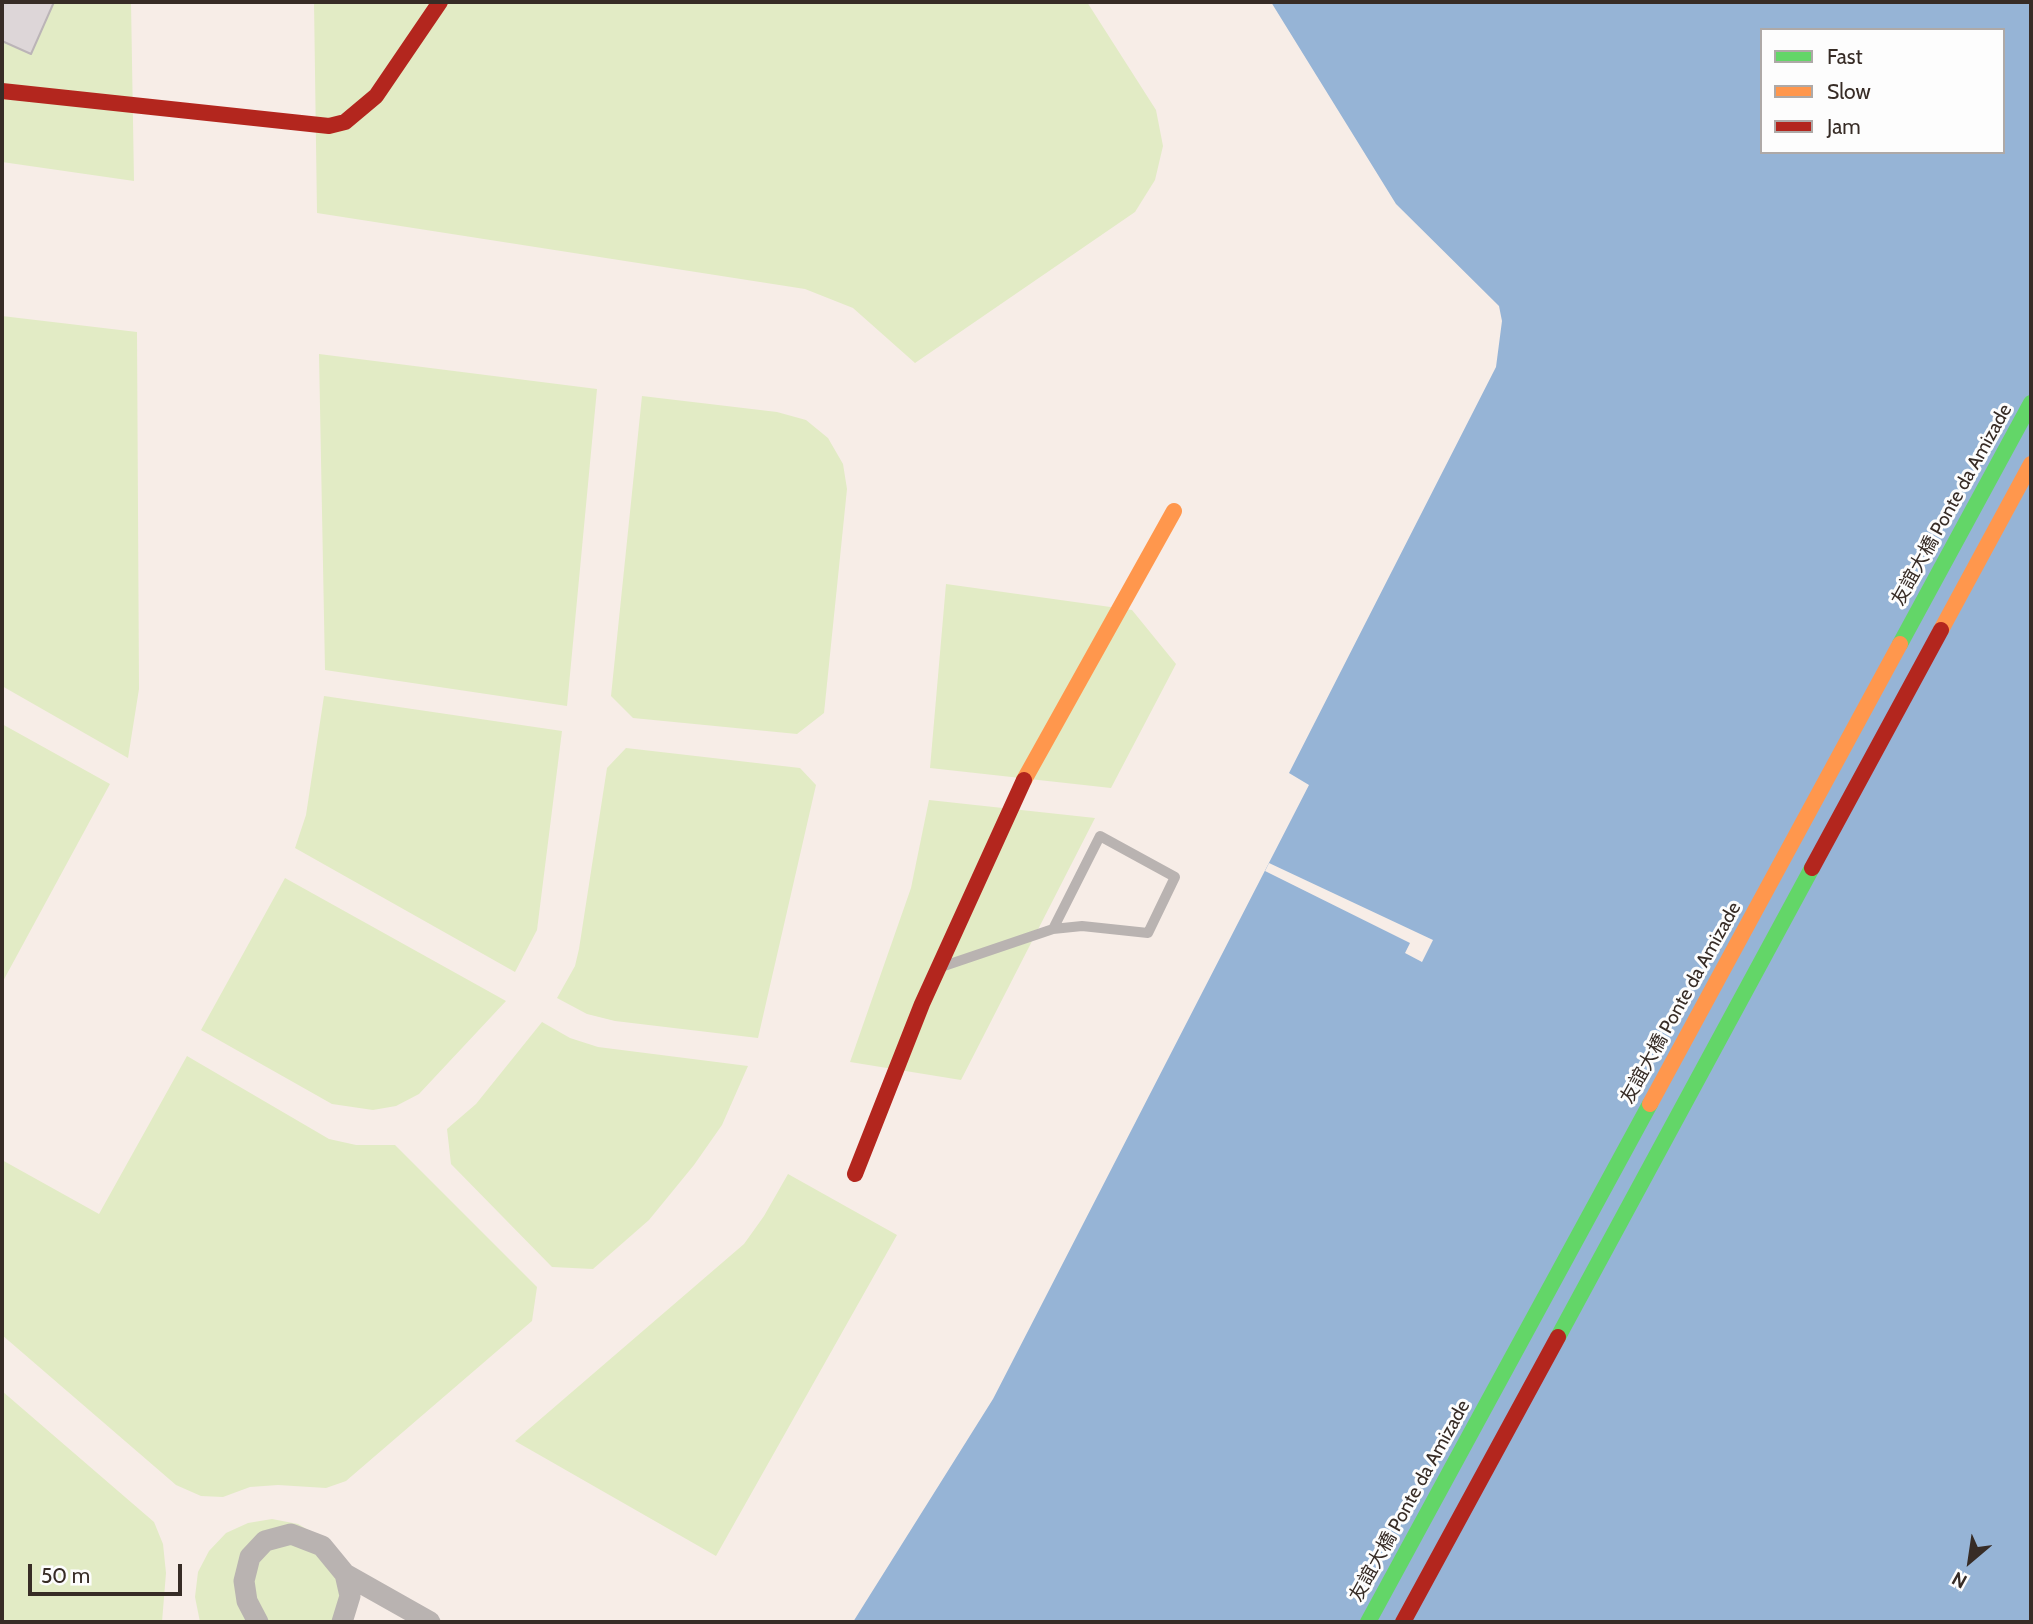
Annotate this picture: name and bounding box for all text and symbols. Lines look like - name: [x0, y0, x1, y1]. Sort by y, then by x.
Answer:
- legend: [1760, 28, 2005, 154]
- text: Fast: [1827, 44, 1863, 69]
- text: Slow: [1827, 79, 1871, 104]
- text: Jam: [1827, 114, 1861, 139]
- street label: 友誼大橋 Ponte da Amizade: [1887, 400, 2017, 610]
- street label: 友誼大橋 Ponte da Amizade: [1616, 898, 1746, 1108]
- street label: 友誼大橋 Ponte da Amizade: [1345, 1396, 1475, 1606]
- north arrow: [1935, 1526, 2005, 1596]
- scale bar: [32, 1550, 186, 1594]
- text: 50 m: [41, 1563, 90, 1588]
- text: N: [1948, 1566, 1971, 1593]

